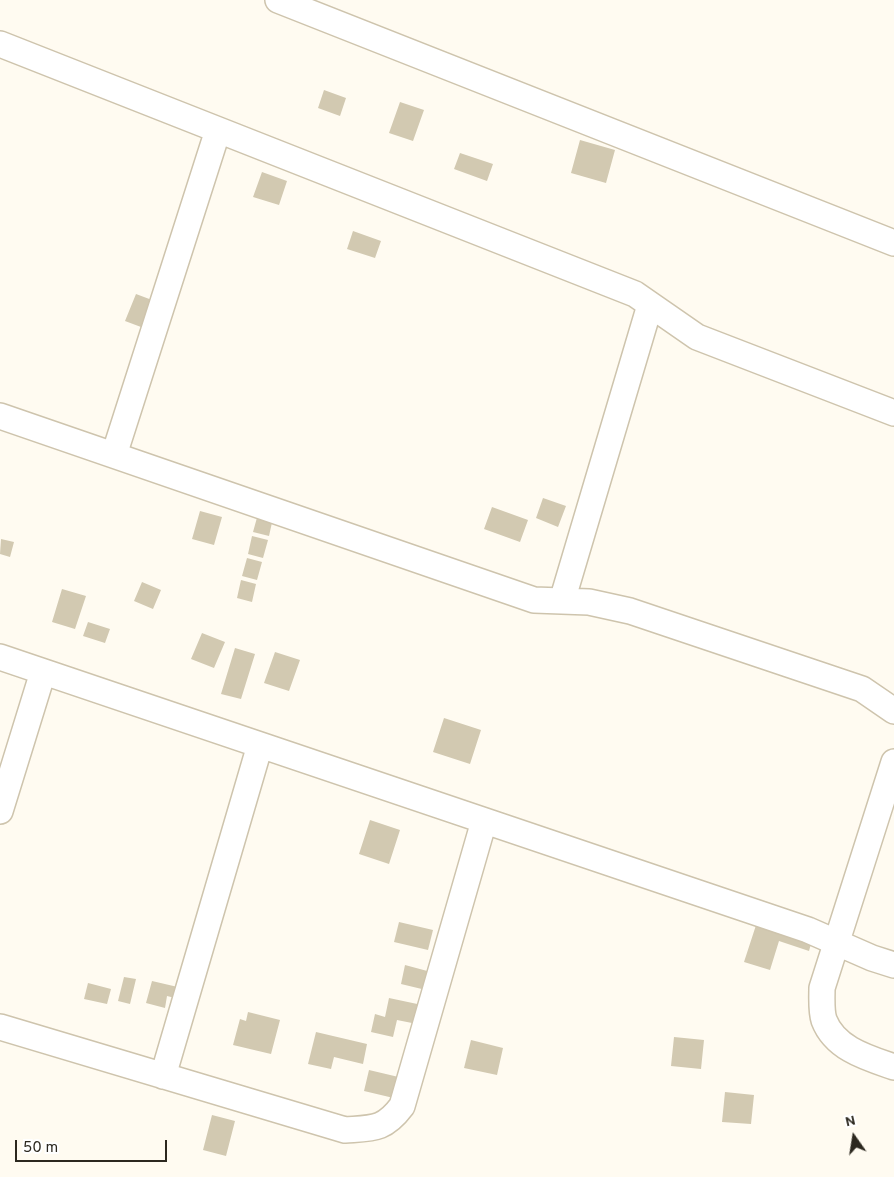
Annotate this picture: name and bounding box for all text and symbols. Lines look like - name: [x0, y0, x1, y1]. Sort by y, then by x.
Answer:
- north arrow: [829, 1112, 879, 1162]
- text: N: [844, 1112, 857, 1131]
- scale bar: [18, 1130, 170, 1162]
- text: 50 m: [23, 1139, 58, 1158]

